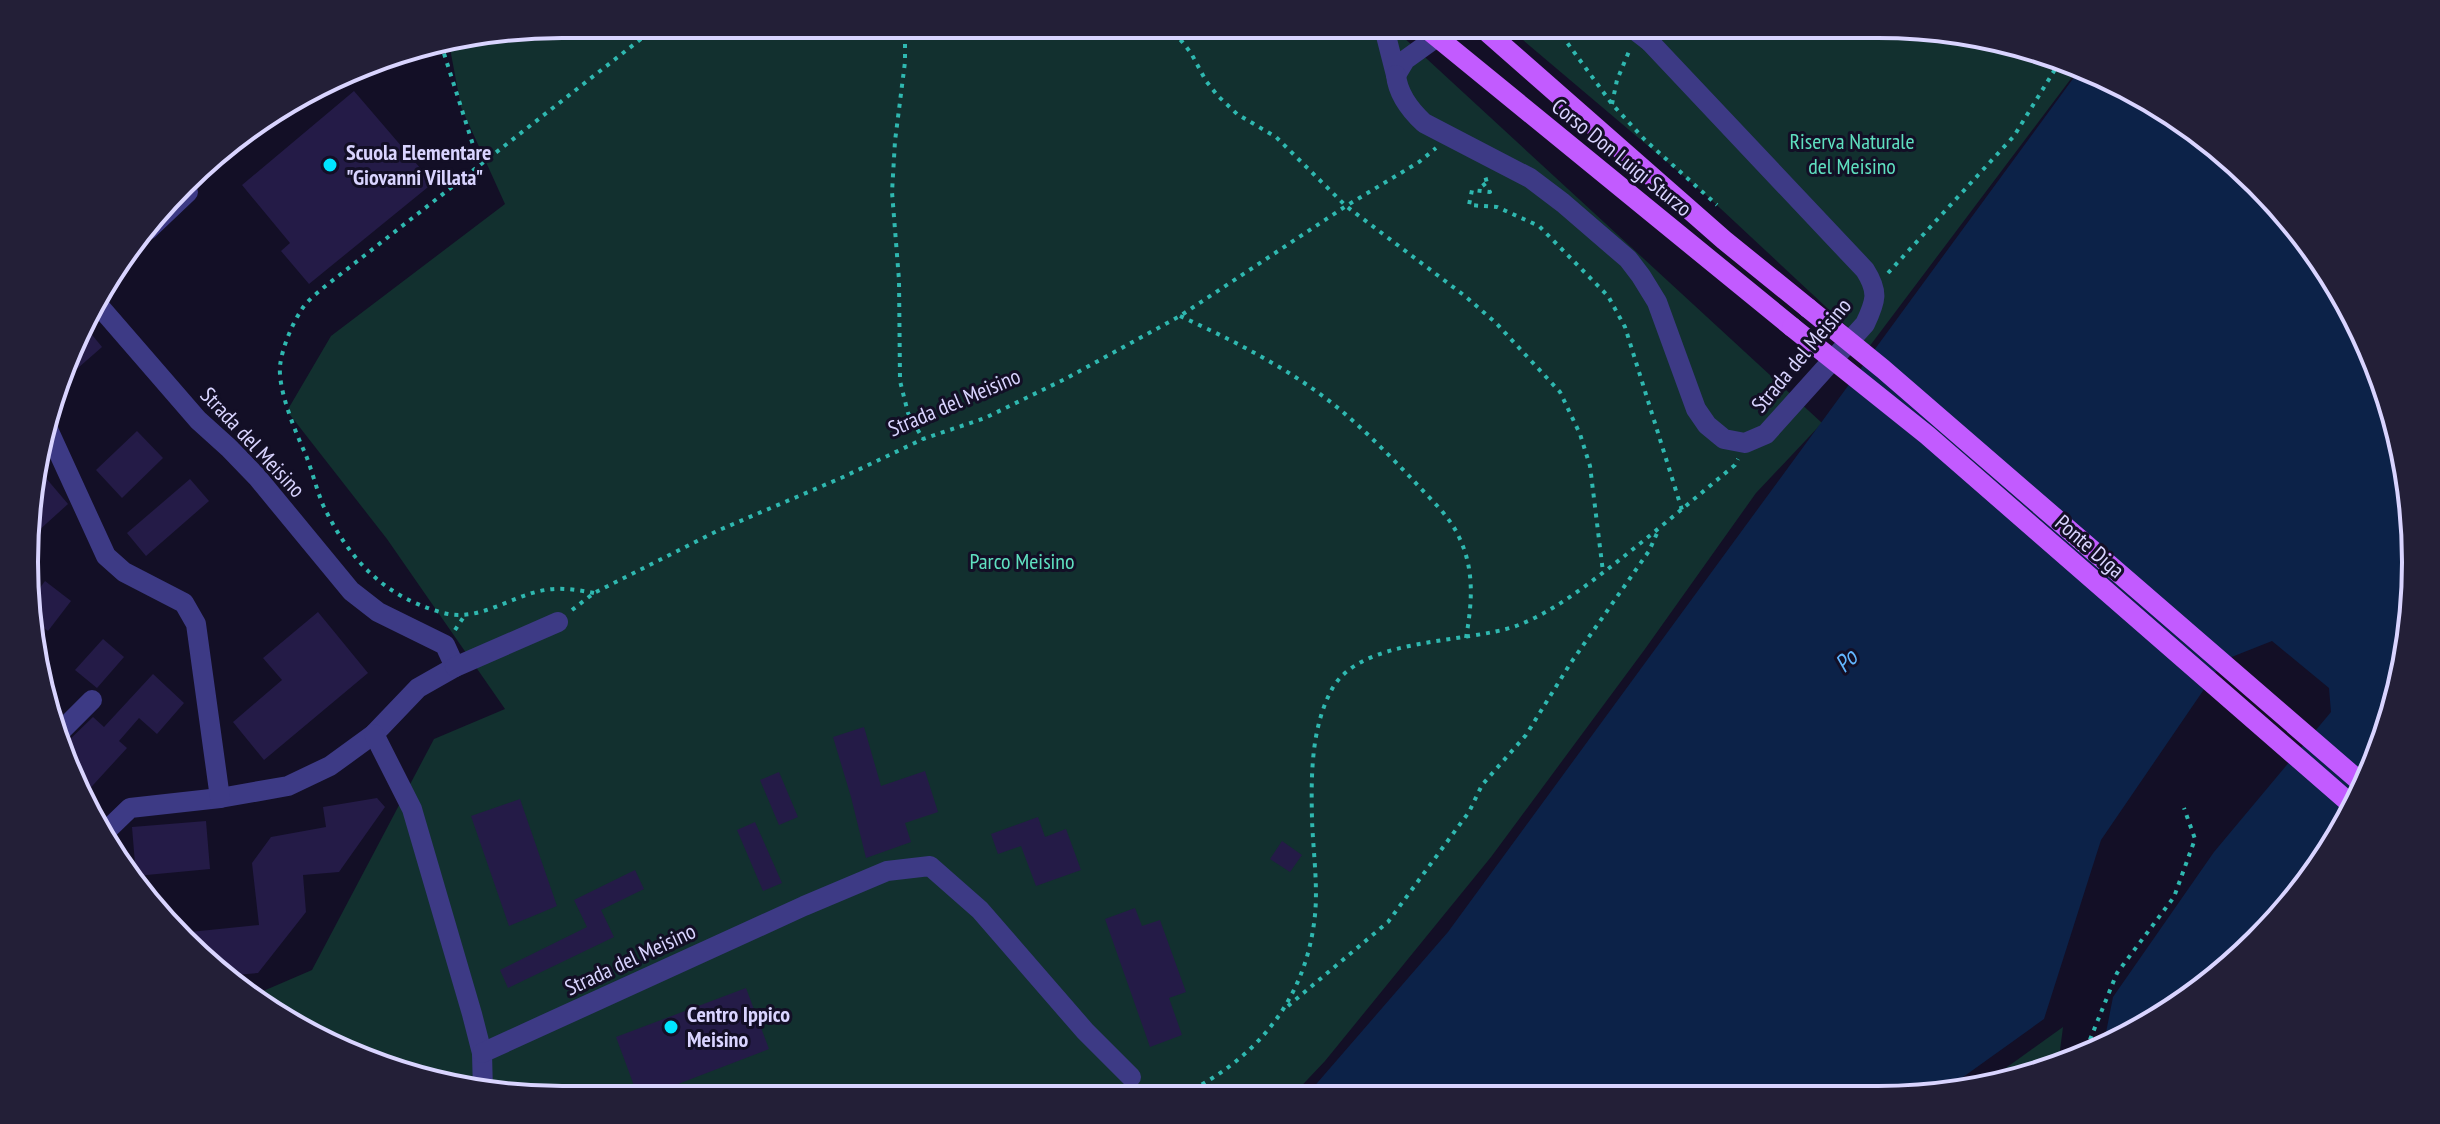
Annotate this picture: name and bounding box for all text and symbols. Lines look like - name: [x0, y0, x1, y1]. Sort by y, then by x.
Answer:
- street label: Corso Don Luigi Sturzo: [1546, 92, 1698, 222]
- park label: Riserva Naturale del Meisino: [1789, 127, 1915, 180]
- place label: Scuola Elementare "Giovanni Villata": [346, 138, 491, 191]
- marker: Scuola Elementare "Giovanni Villata": [321, 156, 339, 174]
- street label: Strada del Meisino: [1745, 292, 1857, 418]
- street label: Strada del Meisino: [884, 362, 1024, 442]
- street label: Strada del Meisino: [195, 381, 311, 503]
- street label: Ponte Diga: [2050, 508, 2130, 584]
- park label: Parco Meisino: [969, 547, 1075, 575]
- water label: Po: [1828, 641, 1865, 679]
- street label: Strada del Meisino: [560, 917, 700, 1001]
- place label: Centro Ippico Meisino: [687, 1000, 790, 1053]
- marker: Centro Ippico Meisino: [662, 1018, 680, 1036]

